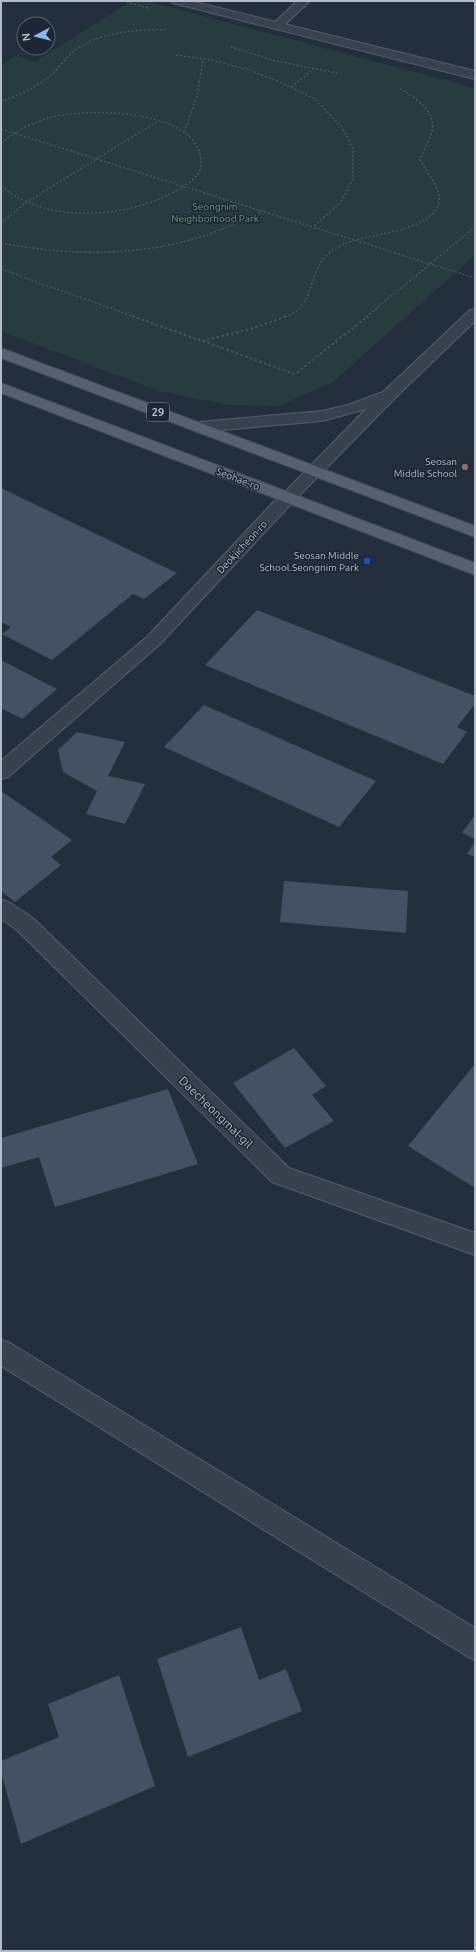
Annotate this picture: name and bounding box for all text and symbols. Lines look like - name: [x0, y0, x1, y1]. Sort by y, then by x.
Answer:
- north arrow: [16, 16, 56, 56]
- text: N: [20, 32, 33, 42]
- park label: Seongnim Neighborhood Park: [171, 201, 259, 224]
- road number: 29: [147, 403, 169, 421]
- place label: Seosan Middle School: [394, 456, 457, 479]
- marker: Seosan Middle School: [460, 462, 470, 472]
- street label: Seohae-ro: [215, 466, 261, 492]
- street label: Deokjicheon-ro: [215, 518, 269, 576]
- place label: Seosan Middle School.Seongnim Park: [259, 550, 359, 573]
- marker: Seosan Middle School.Seongnim Park: [362, 556, 372, 566]
- street label: Daecheongmal-gil: [177, 1074, 255, 1150]

